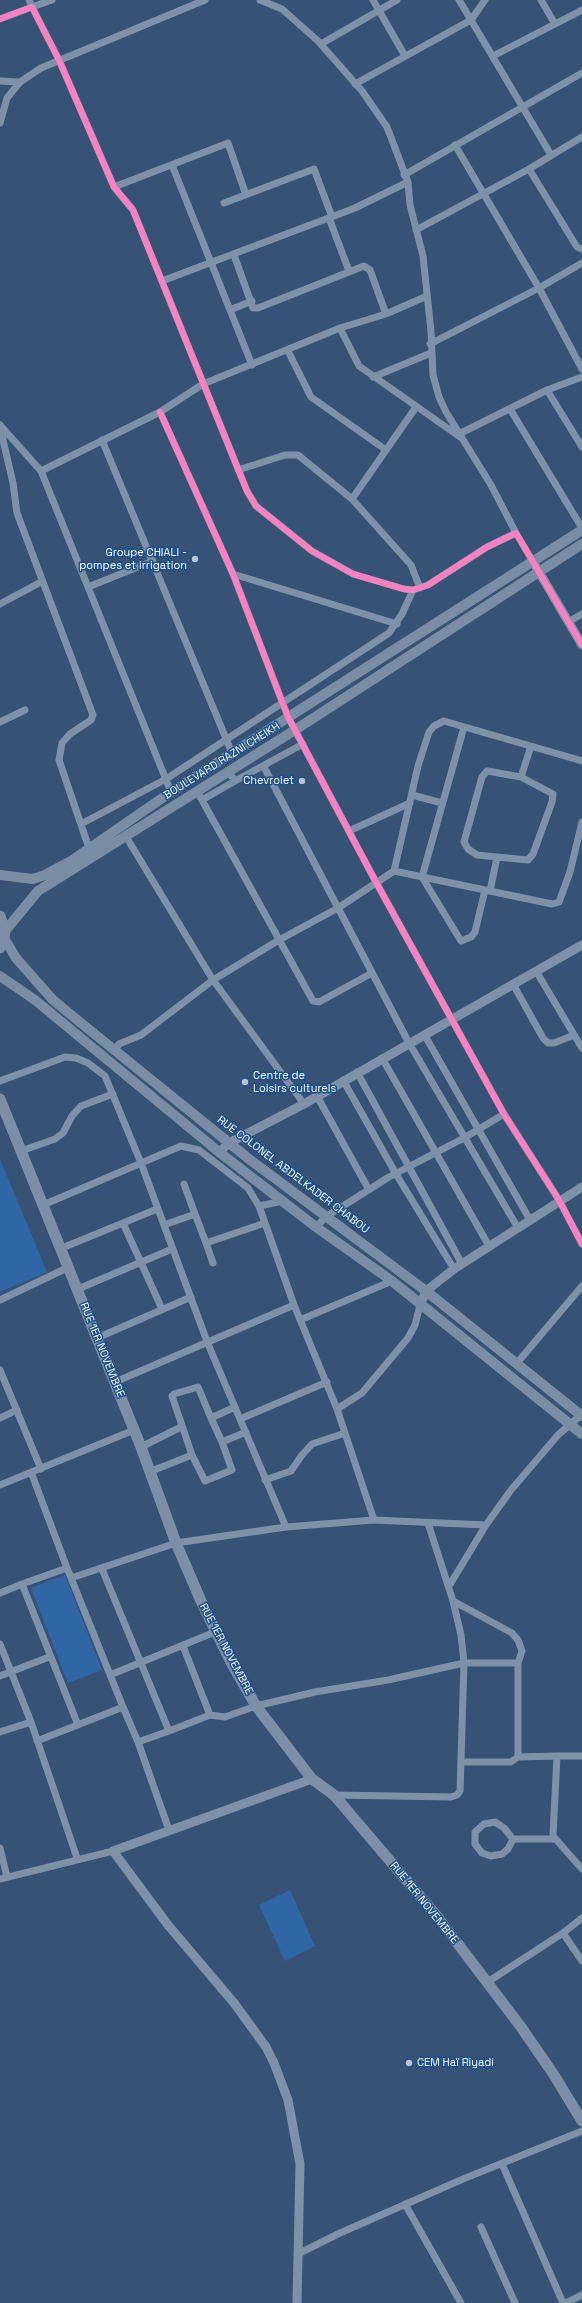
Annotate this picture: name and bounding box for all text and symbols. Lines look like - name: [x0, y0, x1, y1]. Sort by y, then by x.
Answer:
- place label: Groupe CHIALI - pompes et irrigation: [79, 546, 187, 572]
- marker: Groupe CHIALI - pompes et irrigation: [190, 554, 200, 564]
- street label: BOULEVARD RAZNI CHEIKH: [161, 720, 283, 802]
- place label: Chevrolet: [243, 774, 294, 788]
- marker: Chevrolet: [297, 776, 307, 786]
- place label: Centre de Loisirs culturels: [253, 1069, 336, 1095]
- marker: Centre de Loisirs culturels: [240, 1077, 250, 1087]
- street label: RUE COLONEL ABDELKADER CHABOU: [214, 1113, 372, 1237]
- street label: RUE 1ER NOVEMBRE: [77, 1301, 127, 1399]
- street label: RUE 1ER NOVEMBRE: [196, 1601, 256, 1697]
- street label: RUE 1ER NOVEMBRE: [387, 1859, 461, 1947]
- place label: CEM Haï Riyadi: [417, 2056, 494, 2070]
- marker: CEM Haï Riyadi: [404, 2058, 414, 2068]

